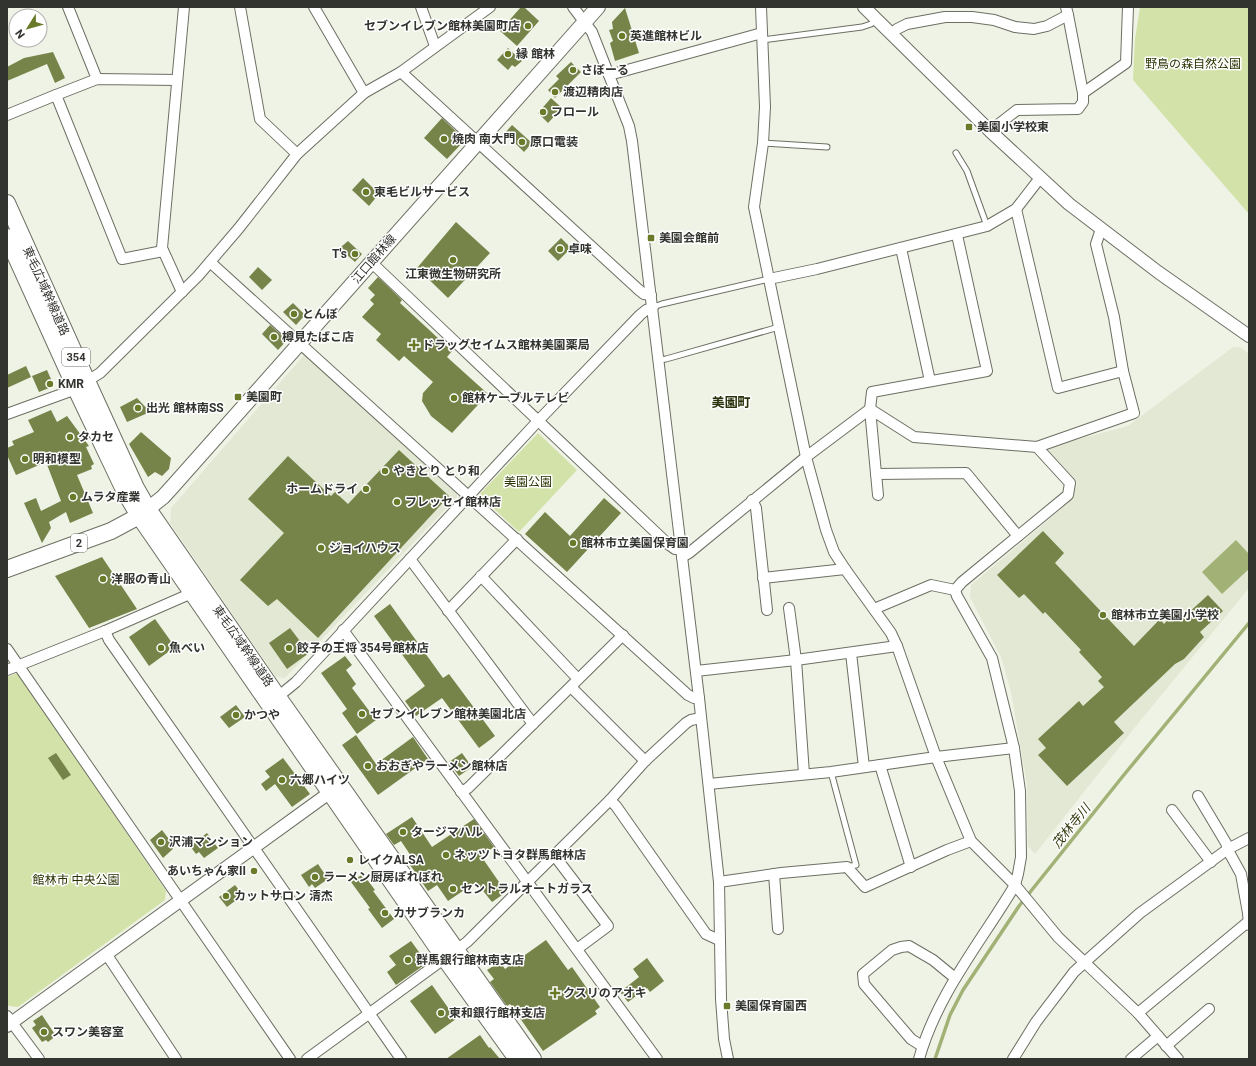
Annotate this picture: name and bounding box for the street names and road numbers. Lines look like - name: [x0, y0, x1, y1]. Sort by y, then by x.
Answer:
- street label: 江口館林線: [349, 232, 399, 286]
- street label: 東毛広域幹線道路: [20, 244, 72, 338]
- road number: 354: [62, 348, 90, 366]
- road number: 2: [71, 534, 87, 552]
- street label: 東毛広域幹線道路: [210, 603, 276, 689]

